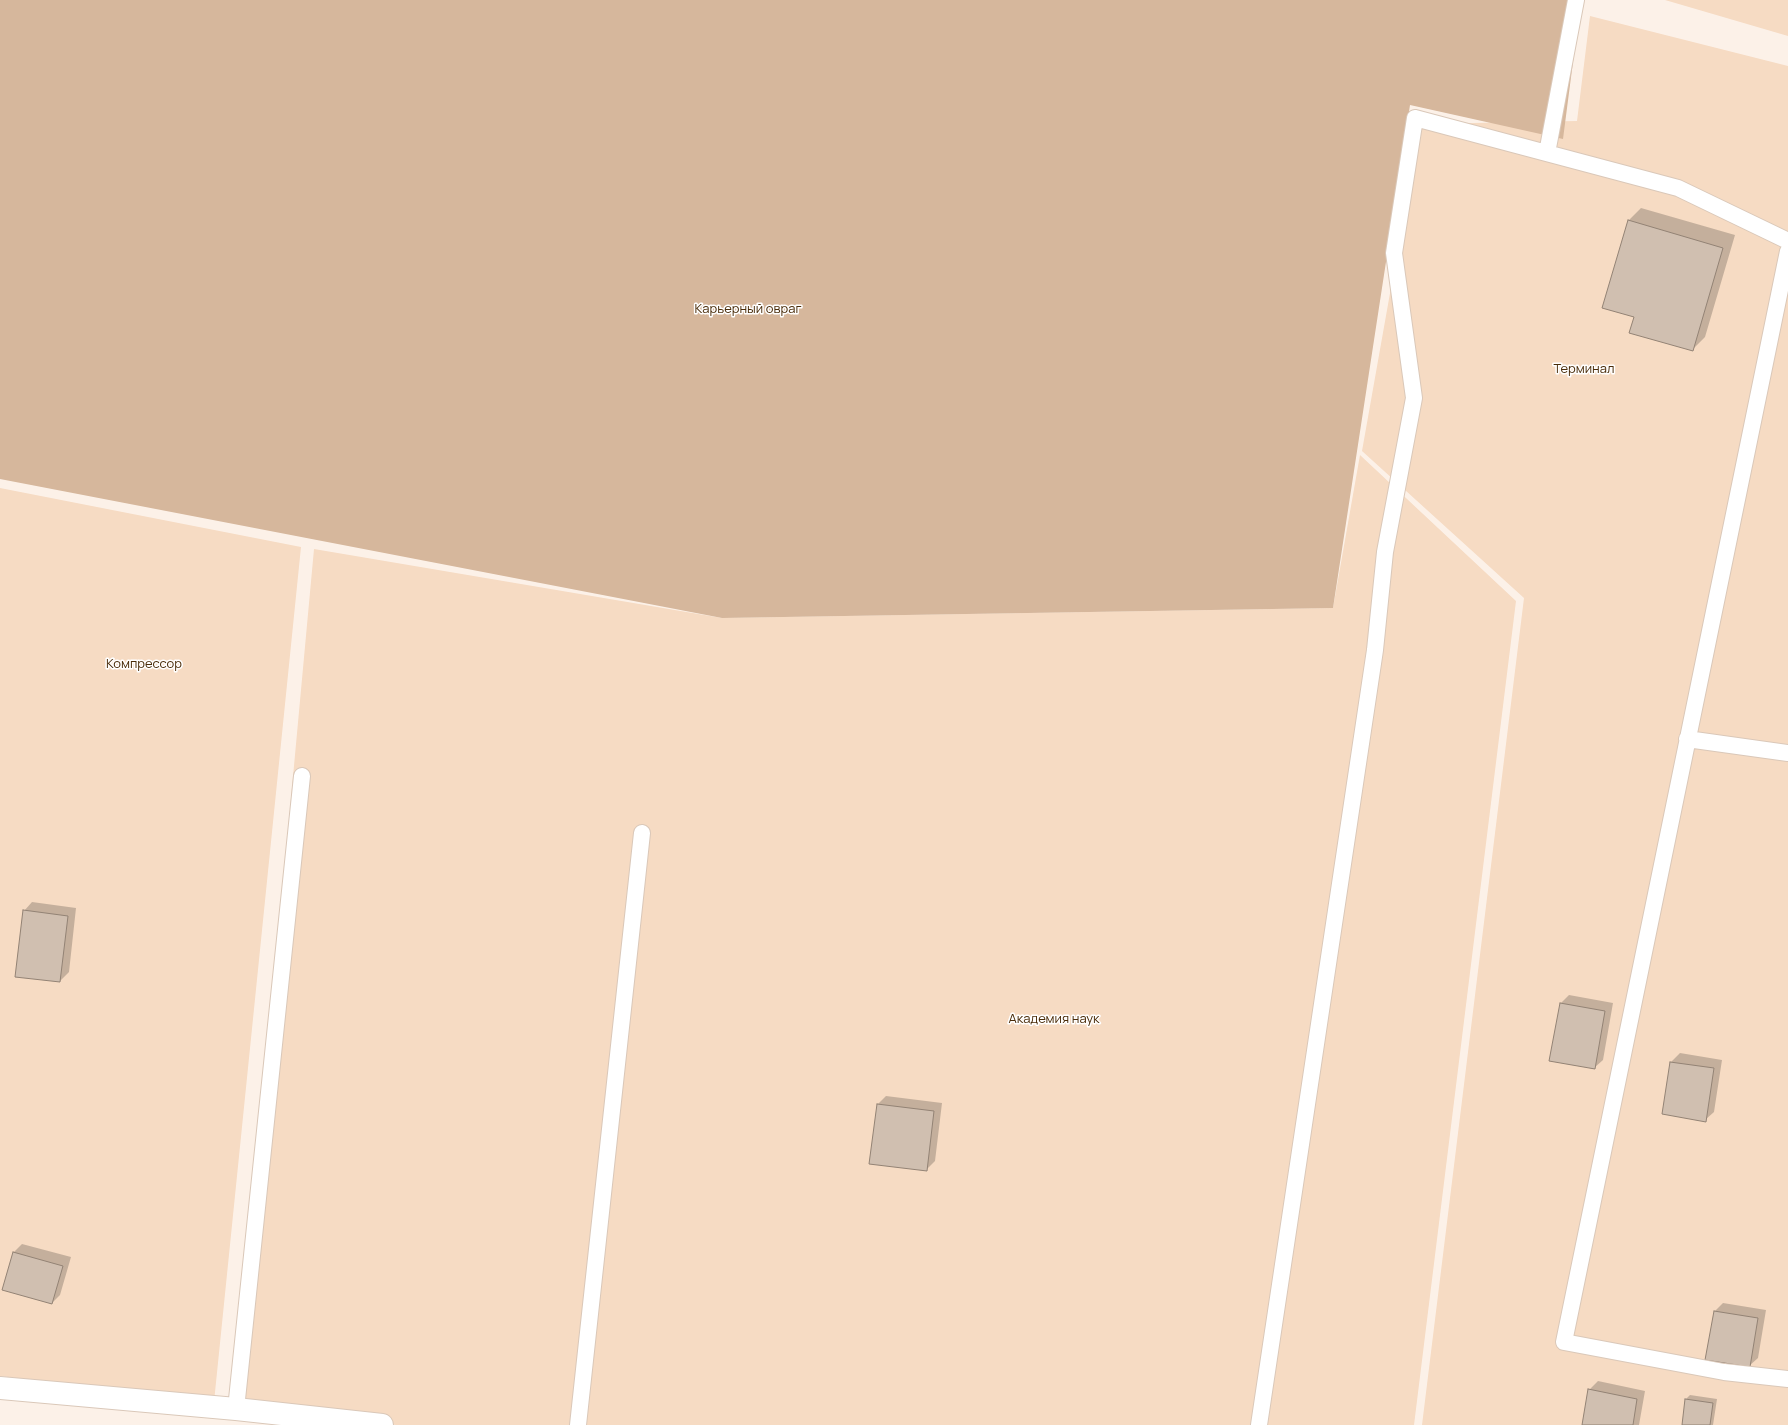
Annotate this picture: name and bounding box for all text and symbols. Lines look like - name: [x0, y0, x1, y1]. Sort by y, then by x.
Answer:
- park label: Карьерный овраг: [695, 301, 801, 317]
- park label: Терминал: [1554, 361, 1614, 377]
- park label: Компрессор: [106, 656, 182, 672]
- park label: Академия наук: [1008, 1011, 1100, 1027]

